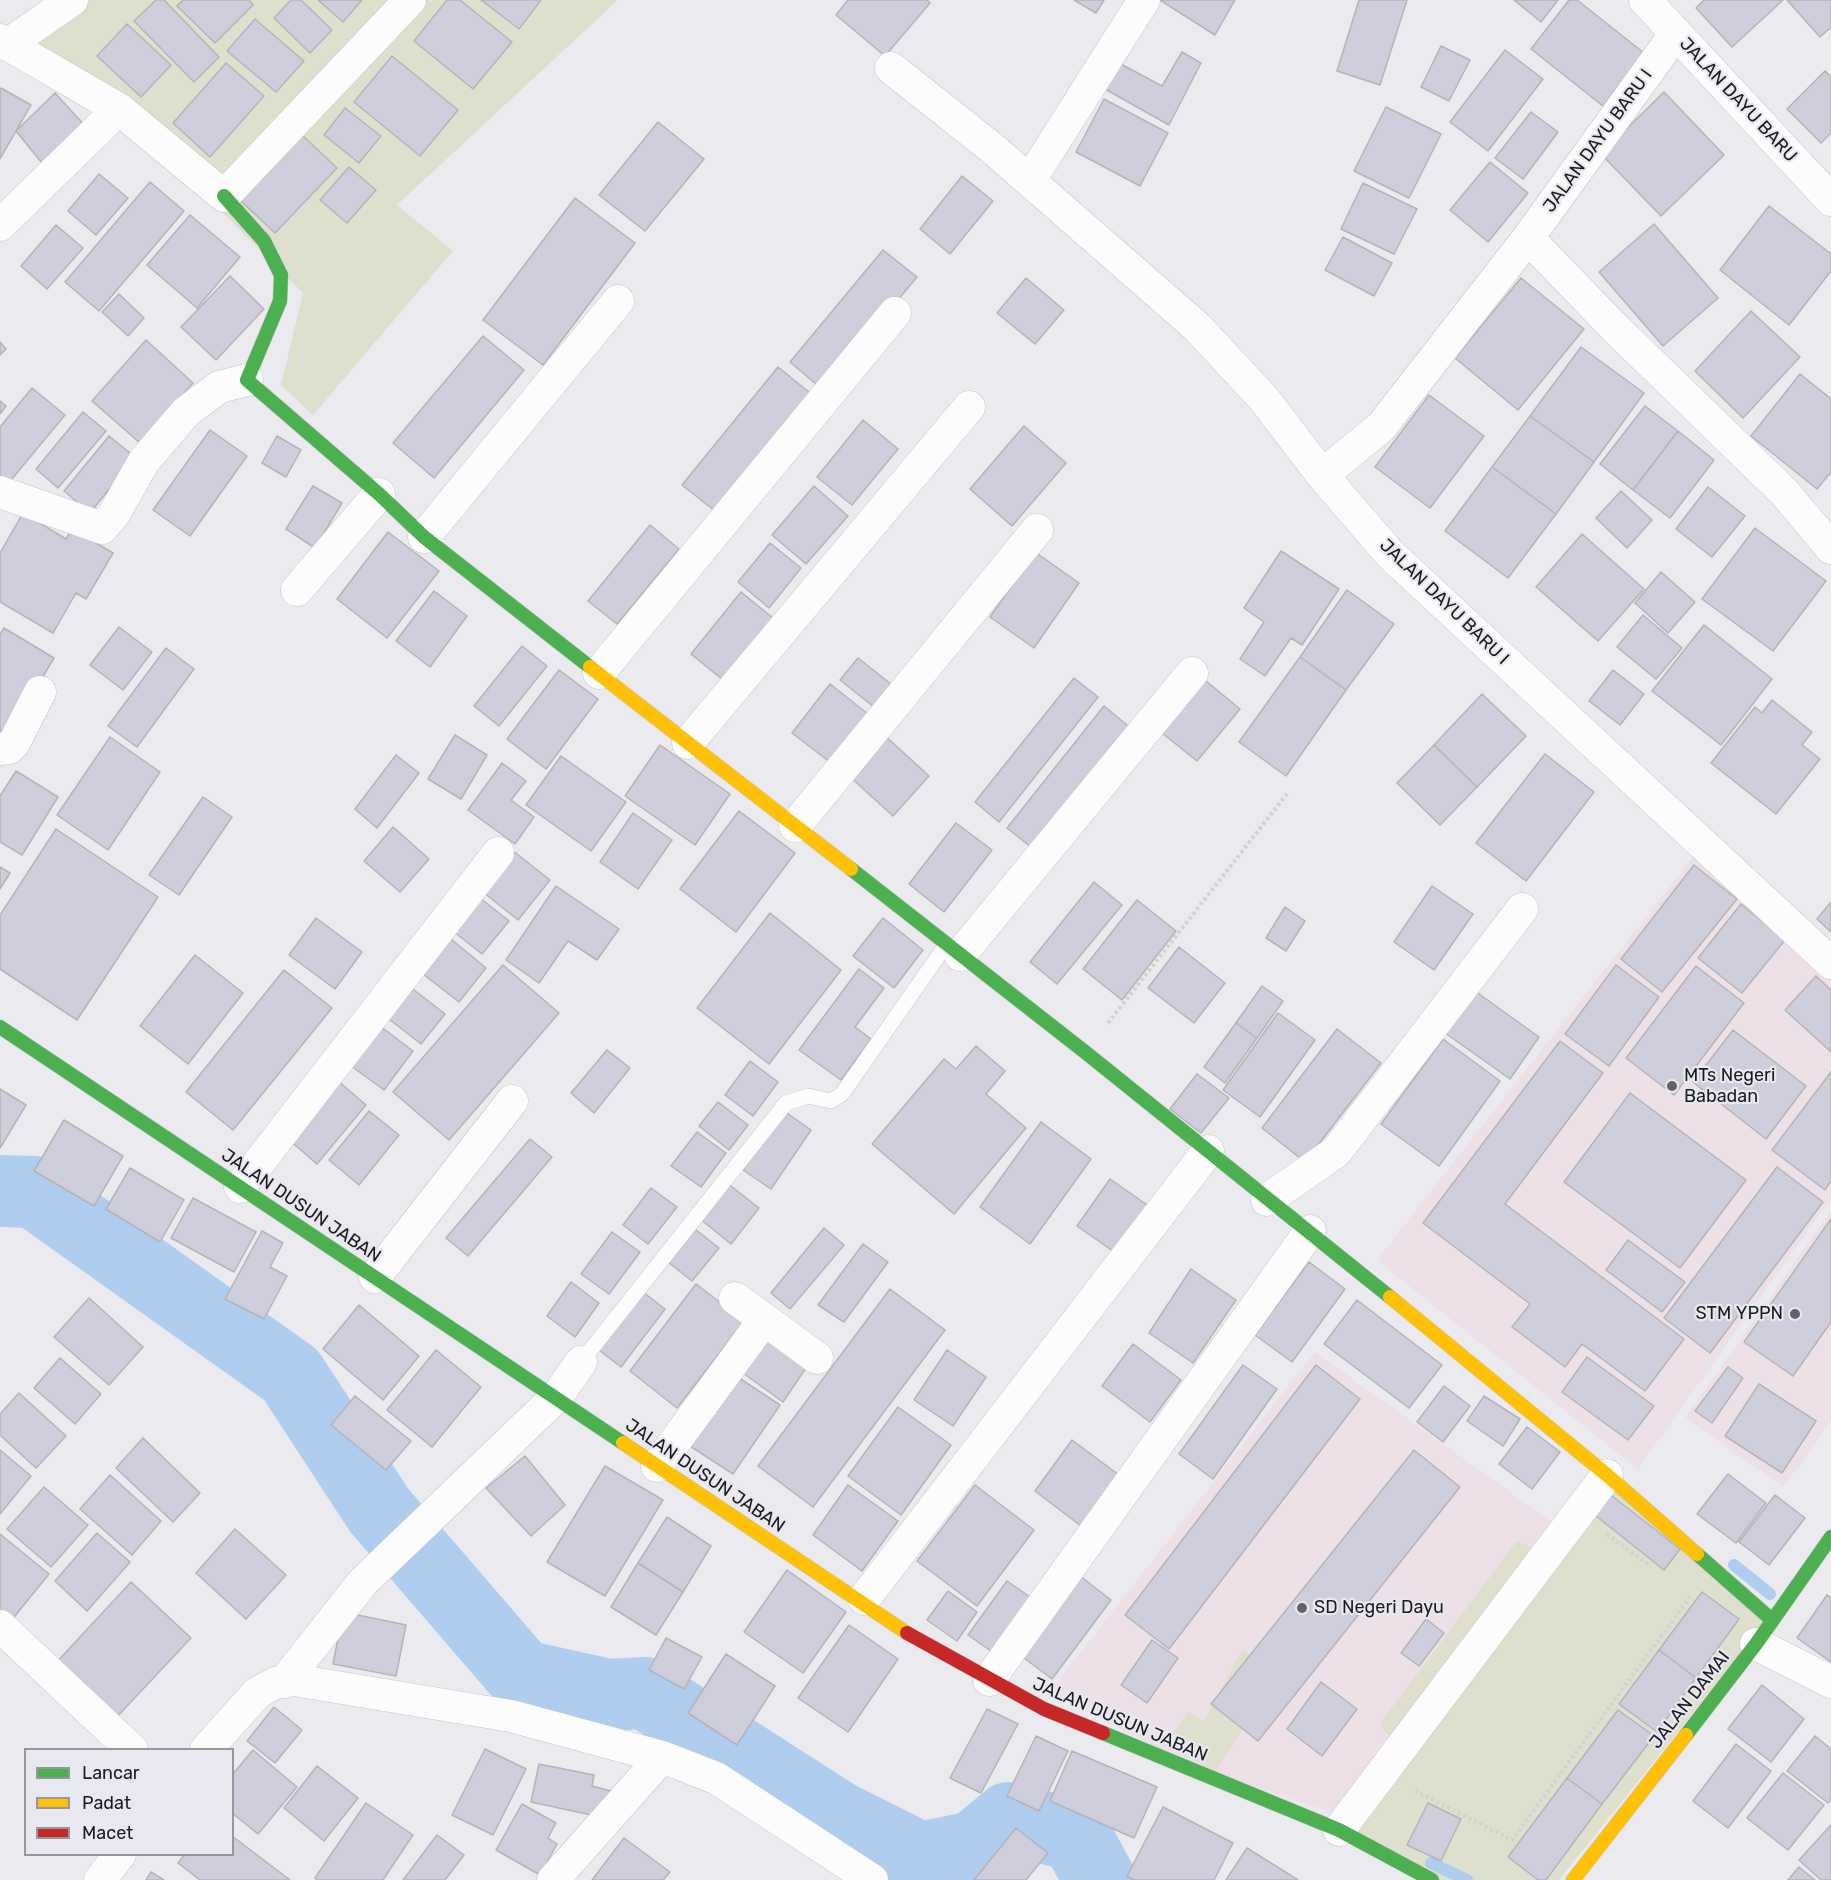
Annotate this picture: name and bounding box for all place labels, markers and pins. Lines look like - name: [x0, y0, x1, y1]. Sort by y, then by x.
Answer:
- place label: MTs Negeri Babadan: [1684, 1065, 1775, 1108]
- marker: MTs Negeri Babadan: [1665, 1079, 1679, 1093]
- place label: STM YPPN: [1696, 1303, 1783, 1325]
- marker: STM YPPN: [1788, 1307, 1802, 1321]
- place label: SD Negeri Dayu: [1314, 1597, 1444, 1619]
- marker: SD Negeri Dayu: [1295, 1601, 1309, 1615]

